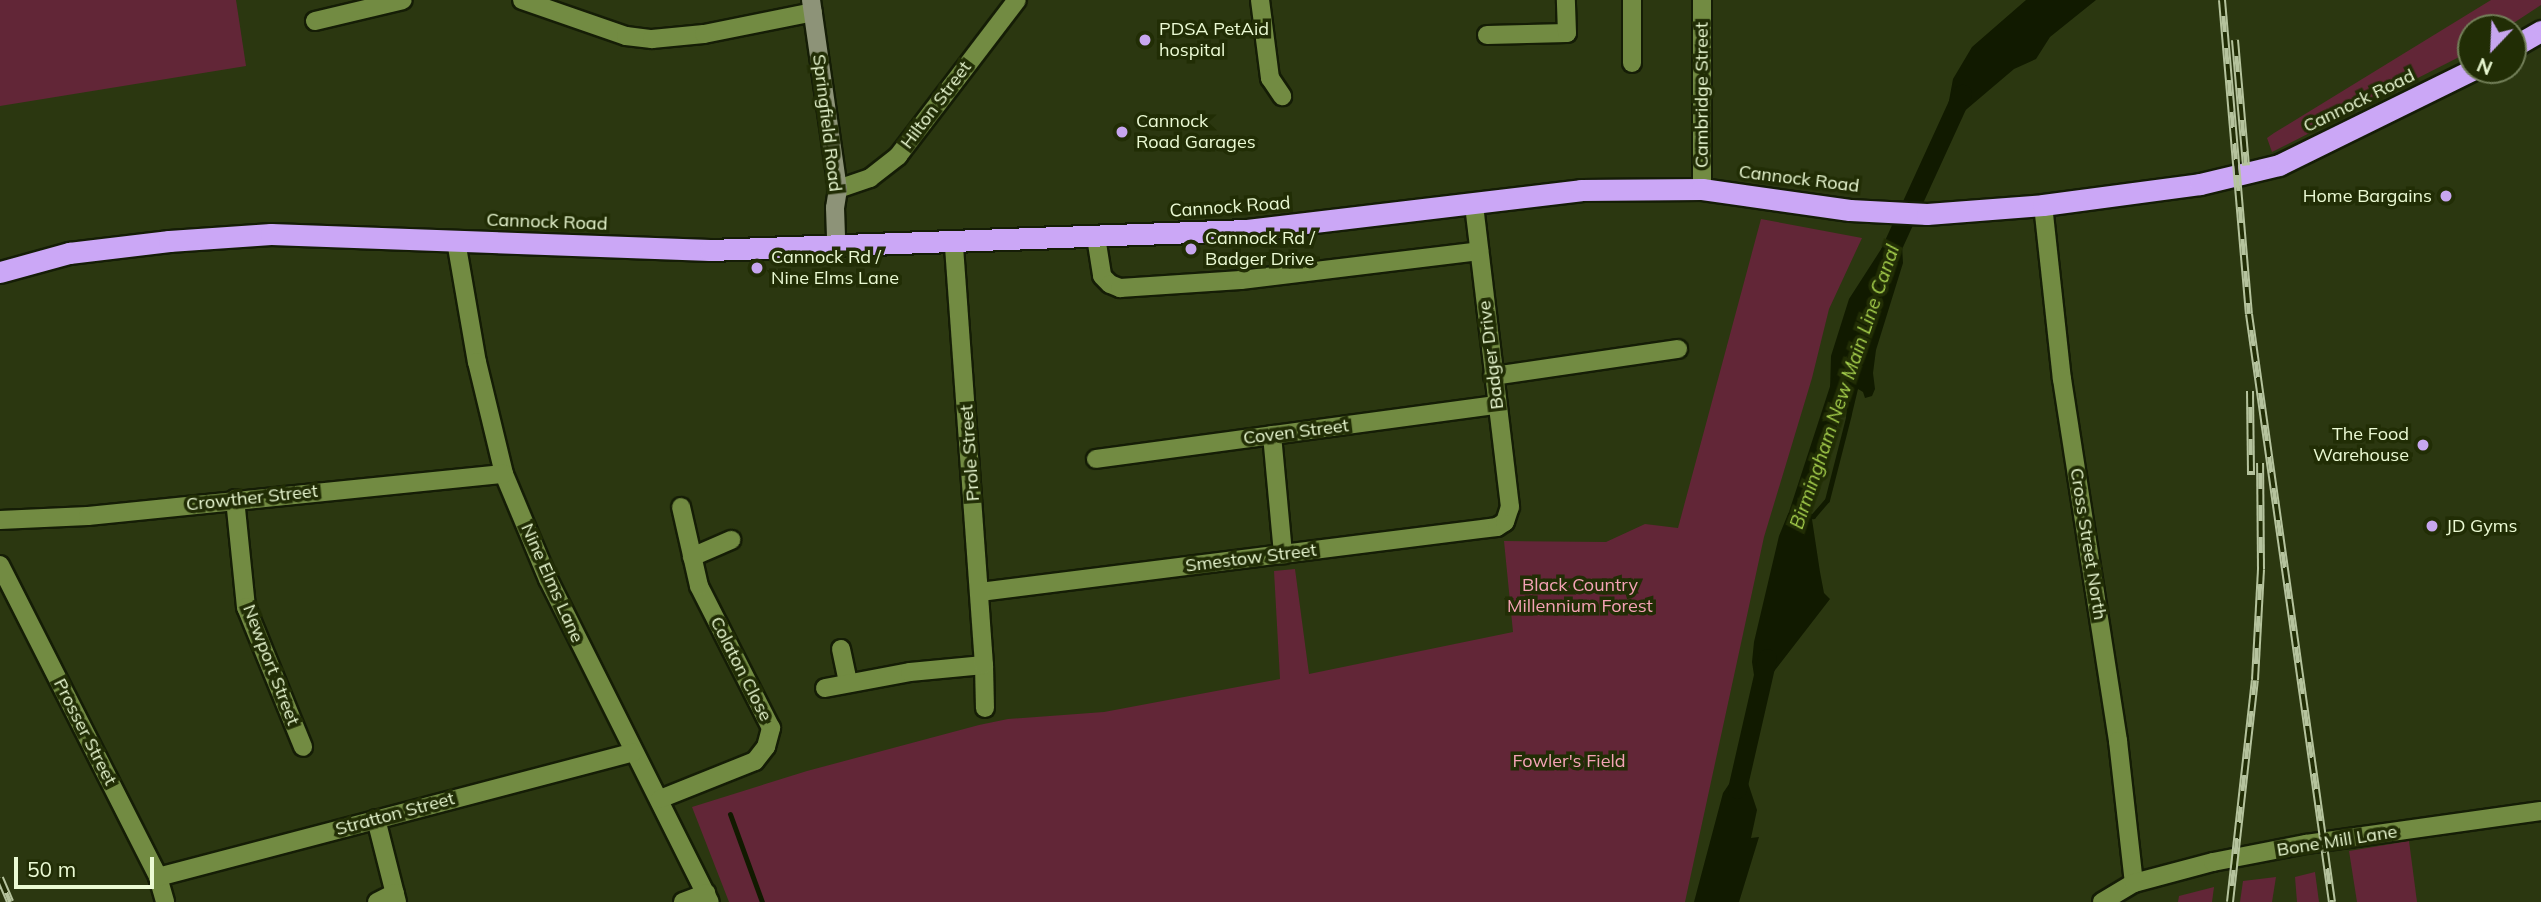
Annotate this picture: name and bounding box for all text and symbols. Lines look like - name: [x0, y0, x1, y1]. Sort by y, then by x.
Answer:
- north arrow: [2457, 14, 2527, 84]
- place label: PDSA PetAid hospital: [1159, 19, 1269, 61]
- street label: Cambridge Street: [1691, 22, 1713, 168]
- marker: PDSA PetAid hospital: [1137, 32, 1153, 48]
- street label: Springfield Road: [808, 53, 846, 193]
- text: N: [2473, 53, 2496, 80]
- street label: Hilton Street: [896, 57, 976, 153]
- street label: Cannock Road: [2300, 65, 2418, 137]
- place label: Cannock Road Garages: [1136, 111, 1256, 154]
- marker: Cannock Road Garages: [1114, 124, 1130, 140]
- street label: Cannock Road: [1738, 161, 1860, 197]
- place label: Home Bargains: [2303, 185, 2432, 207]
- marker: Home Bargains: [2438, 188, 2454, 204]
- street label: Cannock Road: [1169, 192, 1291, 222]
- street label: Cannock Road: [486, 209, 608, 235]
- place label: Cannock Rd / Badger Drive: [1205, 228, 1315, 270]
- marker: Cannock Rd / Badger Drive: [1183, 241, 1199, 257]
- water label: Birmingham New Main Line Canal: [1786, 242, 1904, 532]
- place label: Cannock Rd / Nine Elms Lane: [771, 247, 899, 290]
- marker: Cannock Rd / Nine Elms Lane: [749, 260, 765, 276]
- street label: Badger Drive: [1474, 299, 1508, 411]
- street label: Prole Street: [956, 404, 984, 502]
- street label: Coven Street: [1242, 415, 1350, 449]
- place label: The Food Warehouse: [2313, 424, 2409, 466]
- marker: The Food Warehouse: [2415, 437, 2431, 453]
- street label: Cross Street North: [2065, 466, 2111, 622]
- street label: Crowther Street: [185, 480, 319, 516]
- place label: JD Gyms: [2446, 515, 2518, 537]
- marker: JD Gyms: [2424, 518, 2440, 534]
- street label: Nine Elms Lane: [516, 520, 588, 646]
- street label: Smestow Street: [1184, 539, 1318, 577]
- park label: Black Country Millennium Forest: [1507, 575, 1653, 618]
- street label: Newport Street: [238, 602, 304, 728]
- street label: Colaton Close: [705, 613, 777, 725]
- street label: Prosser Street: [49, 675, 121, 789]
- park label: Fowler's Field: [1512, 750, 1626, 772]
- street label: Stratton Street: [333, 788, 457, 840]
- street label: Bone Mill Lane: [2275, 821, 2399, 861]
- scale bar: [18, 842, 158, 886]
- text: 50 m: [27, 856, 76, 882]

